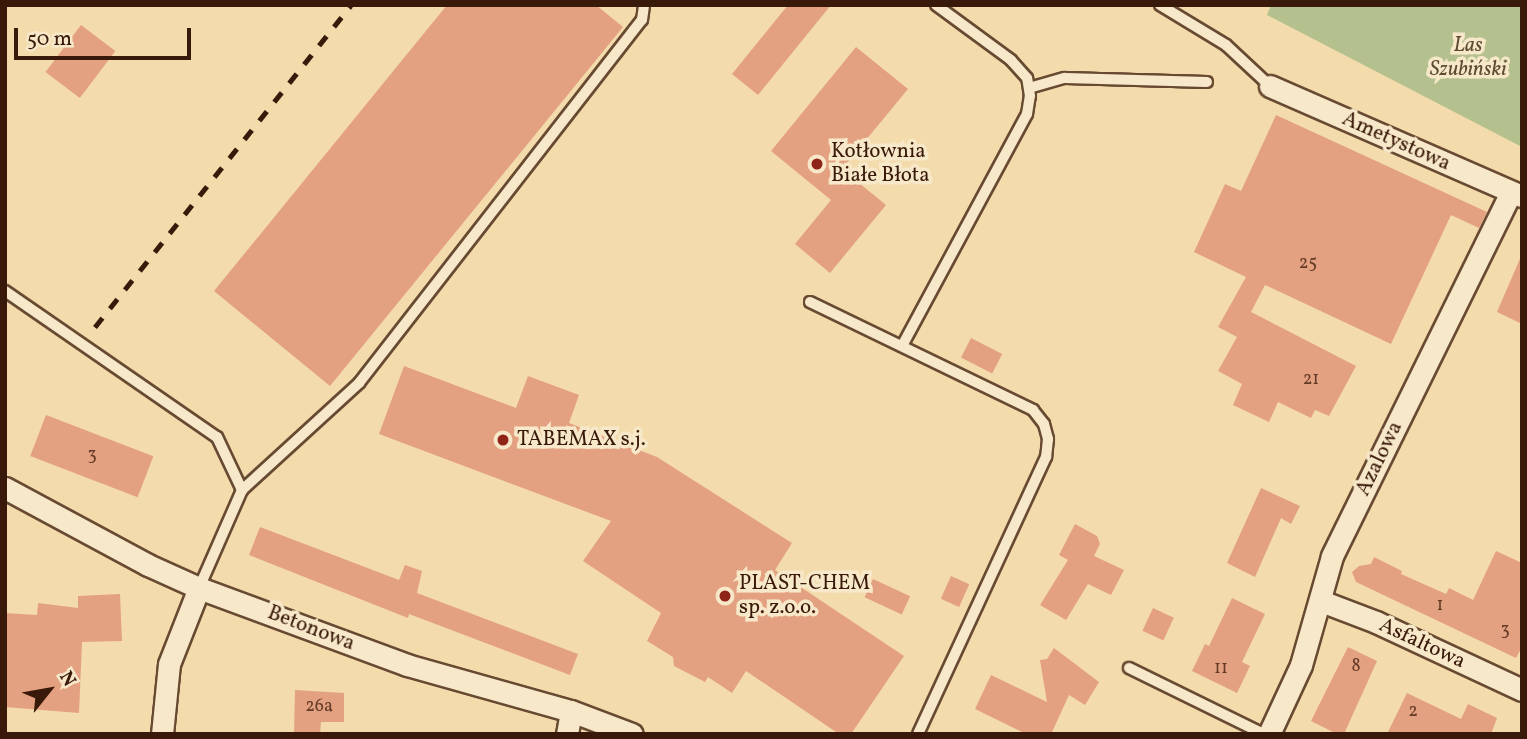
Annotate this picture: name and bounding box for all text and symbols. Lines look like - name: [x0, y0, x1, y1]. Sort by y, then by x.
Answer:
- scale bar: [18, 14, 194, 58]
- text: 50 m: [27, 25, 72, 54]
- park label: Las Szubiński: [1430, 33, 1506, 83]
- street label: Ametystowa: [1338, 107, 1454, 177]
- place label: Kotłownia Białe Błota: [831, 139, 930, 189]
- marker: Kotłownia Białe Błota: [809, 156, 825, 172]
- house number: 25: [1299, 253, 1317, 275]
- house number: 21: [1303, 369, 1319, 391]
- street label: Azalowa: [1351, 418, 1409, 500]
- place label: TABEMAX s.j.: [517, 427, 646, 453]
- marker: TABEMAX s.j.: [495, 432, 511, 448]
- house number: 3: [87, 445, 97, 467]
- place label: PLAST-CHEM sp. z.o.o.: [739, 571, 870, 621]
- marker: PLAST-CHEM sp. z.o.o.: [717, 588, 733, 604]
- house number: 1: [1437, 595, 1443, 617]
- street label: Betonowa: [264, 601, 358, 657]
- street label: Asfaltowa: [1375, 613, 1469, 675]
- house number: 3: [1500, 620, 1510, 642]
- north arrow: [14, 655, 84, 725]
- house number: 8: [1351, 656, 1361, 678]
- house number: 11: [1214, 658, 1228, 680]
- text: N: [52, 667, 82, 692]
- house number: 26a: [305, 696, 333, 718]
- house number: 2: [1408, 701, 1418, 723]

